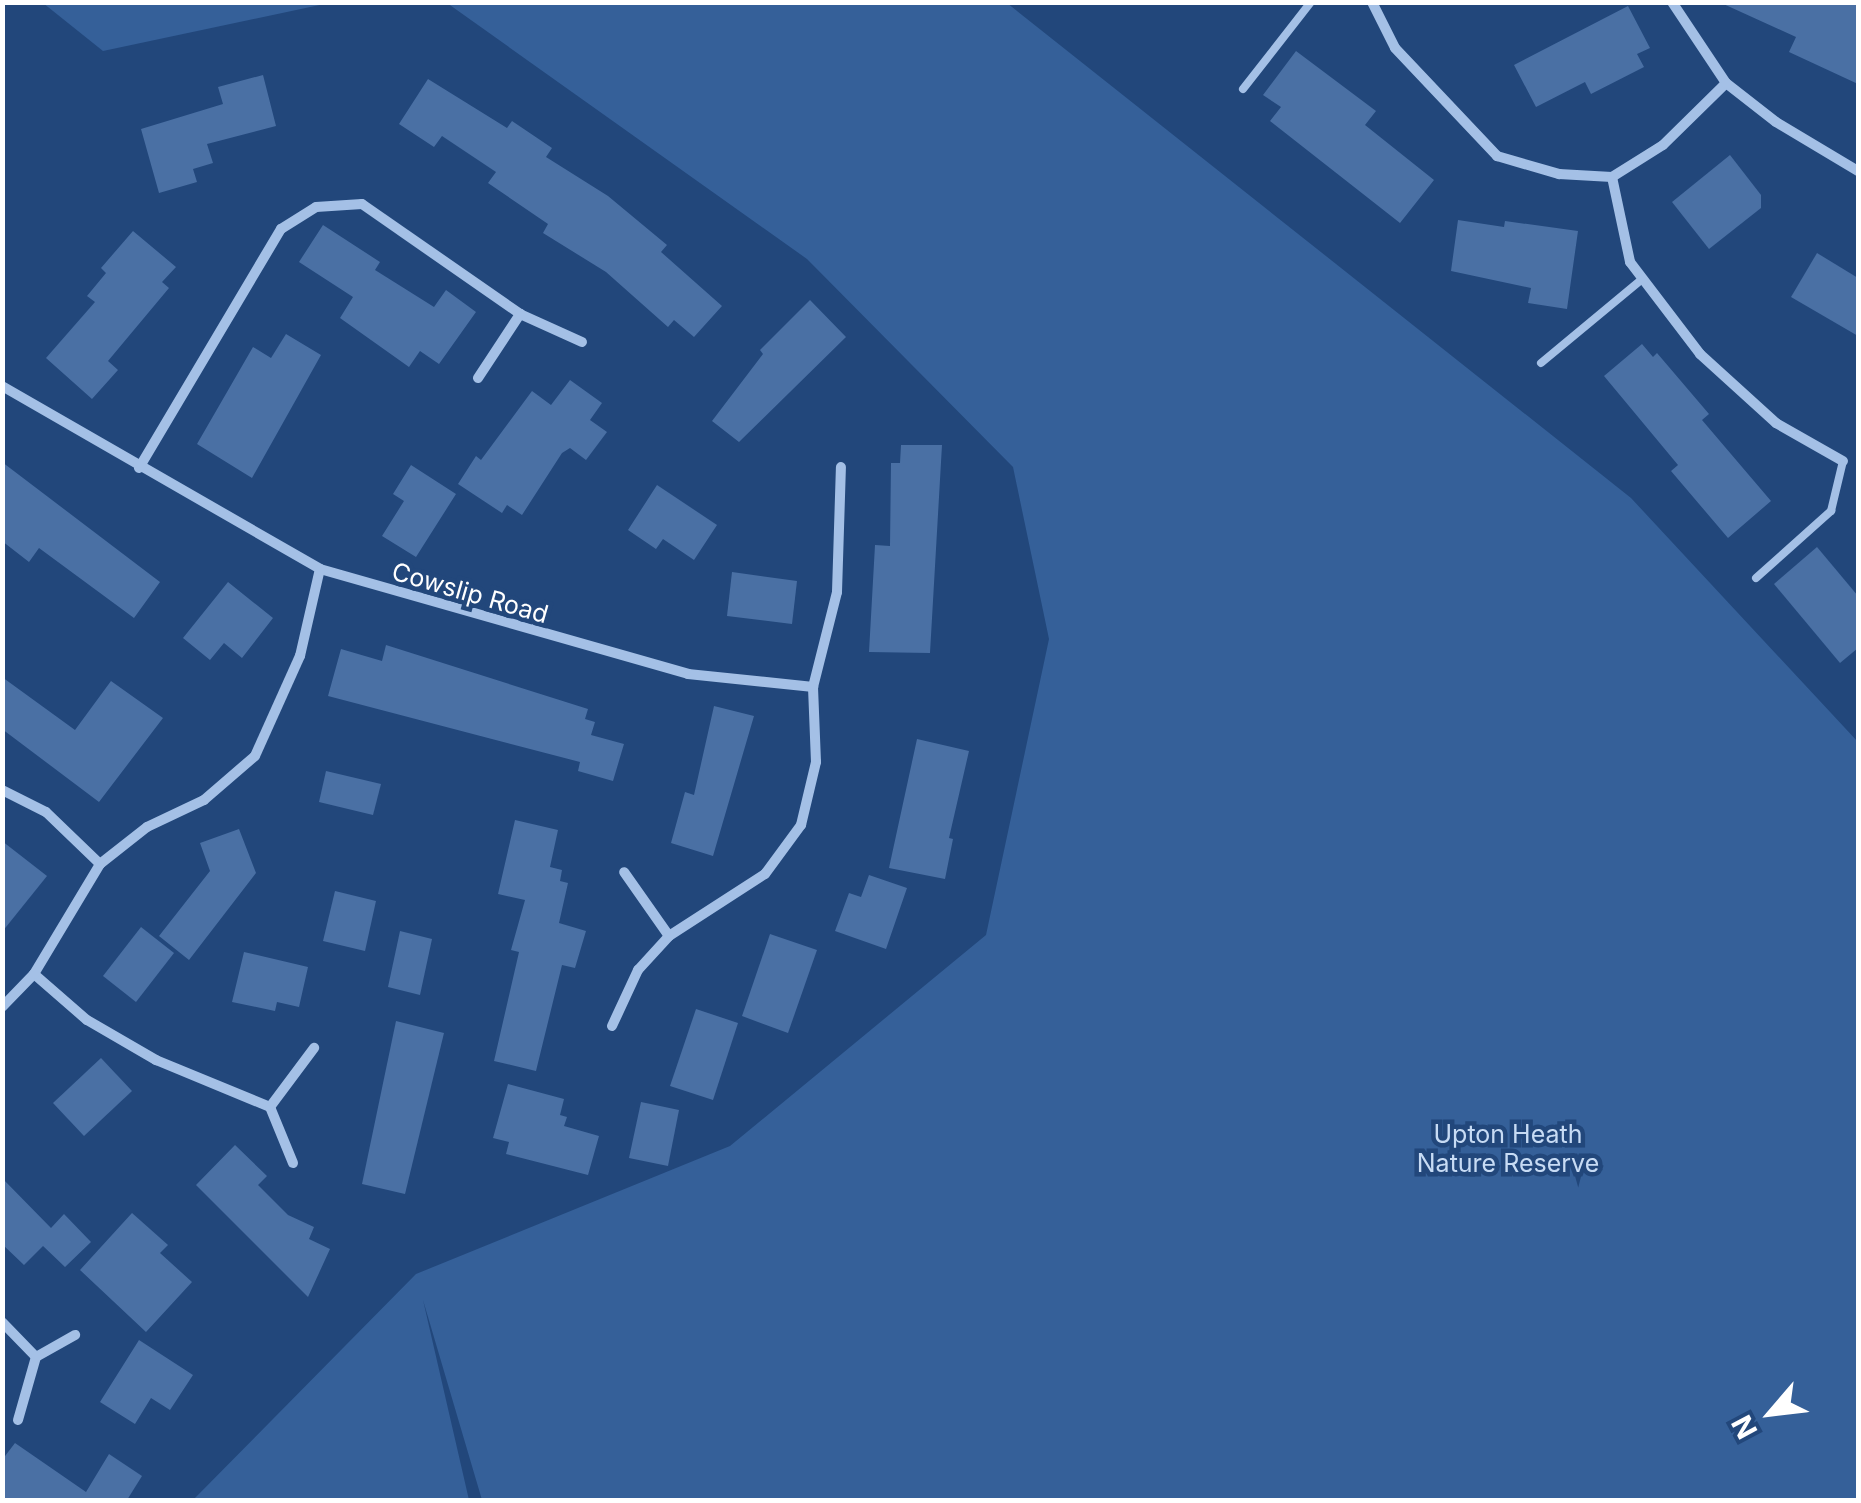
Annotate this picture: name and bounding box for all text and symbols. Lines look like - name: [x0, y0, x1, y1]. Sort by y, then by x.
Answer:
- street label: Cowslip Road: [388, 556, 552, 630]
- park label: Upton Heath Nature Reserve: [1417, 1120, 1599, 1179]
- north arrow: [1721, 1363, 1821, 1463]
- text: N: [1724, 1410, 1765, 1444]

